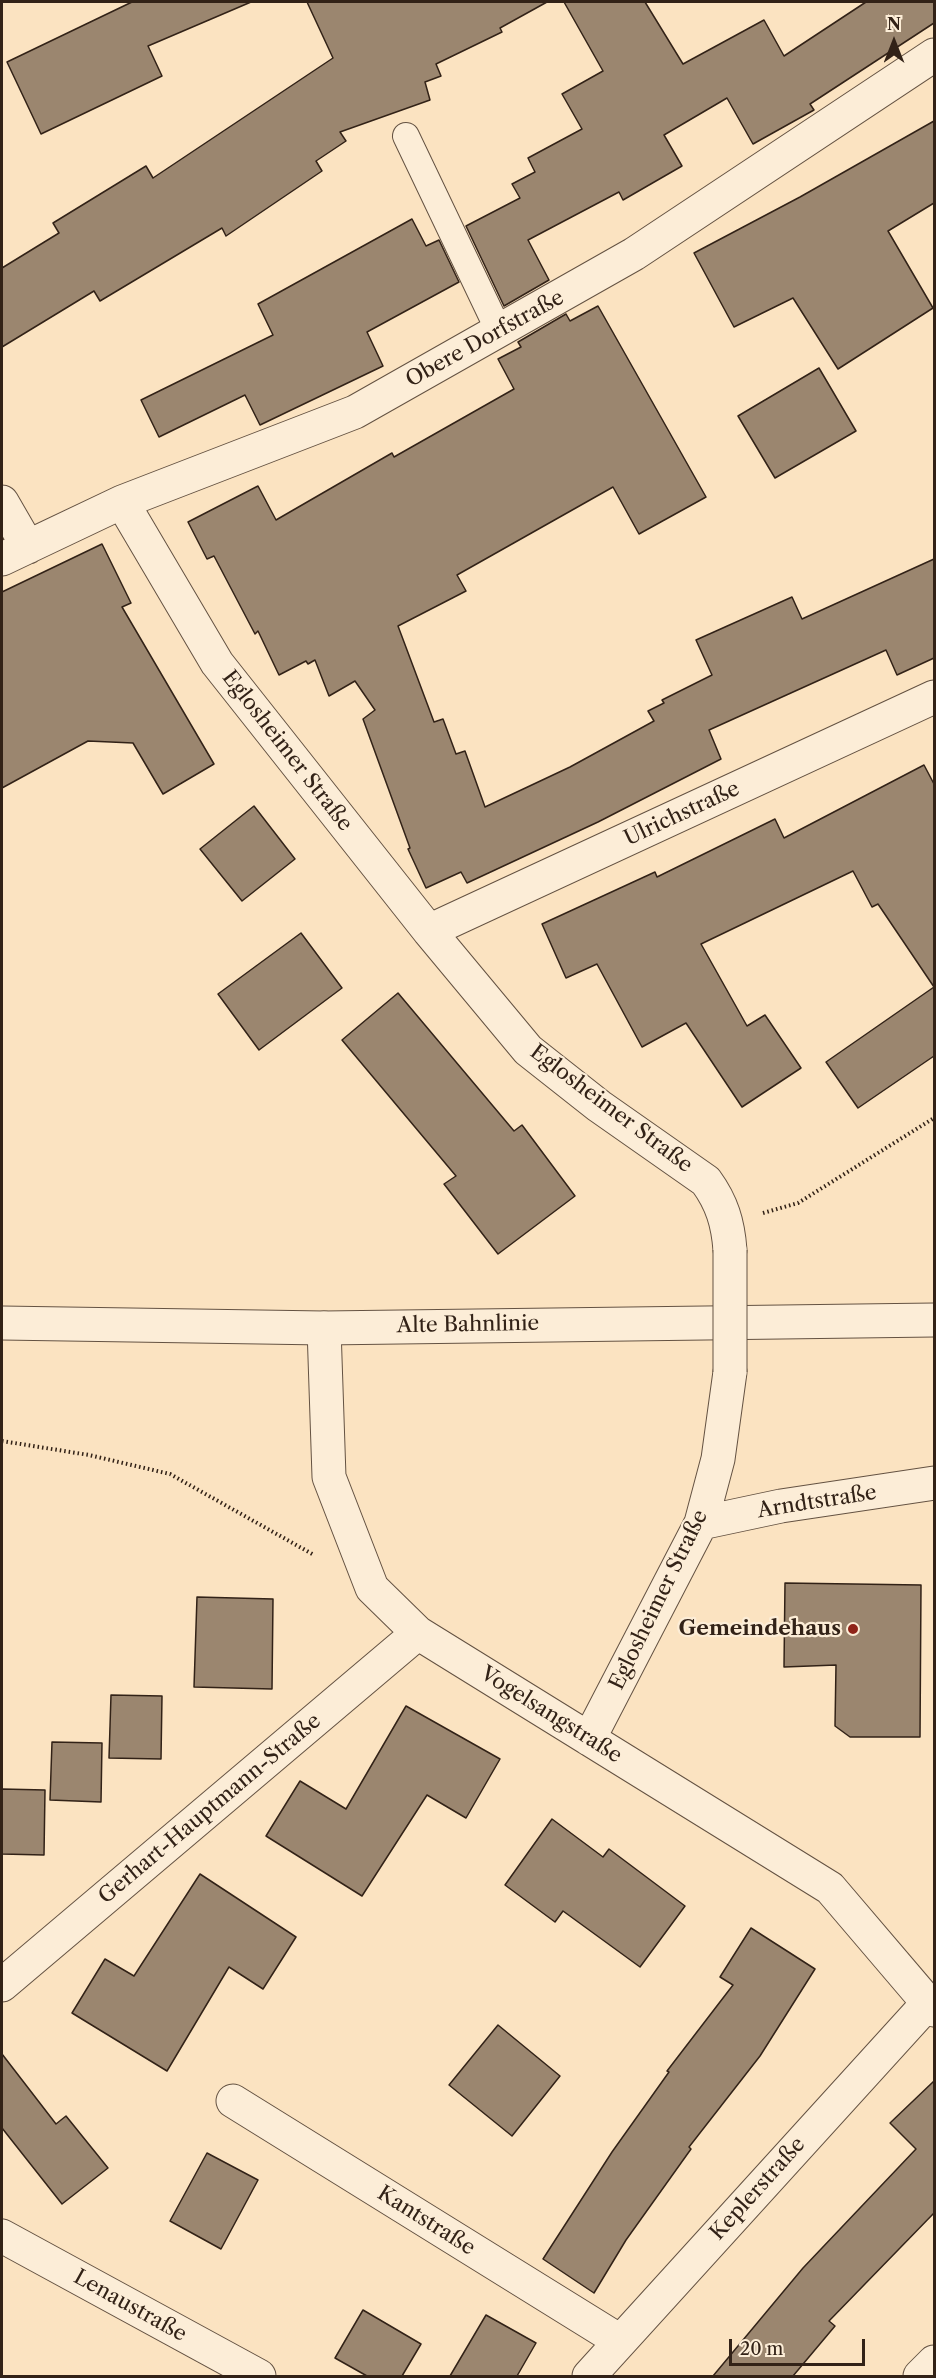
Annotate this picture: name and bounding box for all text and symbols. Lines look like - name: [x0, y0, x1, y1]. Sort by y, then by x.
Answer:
- north arrow: [864, 12, 924, 72]
- text: N: [887, 14, 901, 34]
- street label: Obere Dorfstraße: [402, 285, 568, 393]
- street label: Eglosheimer Straße: [216, 666, 358, 836]
- street label: Ulrichstraße: [620, 776, 744, 852]
- street label: Eglosheimer Straße: [525, 1040, 697, 1178]
- street label: Alte Bahnlinie: [397, 1311, 539, 1339]
- street label: Arndtstraße: [756, 1480, 878, 1524]
- street label: Eglosheimer Straße: [605, 1506, 713, 1694]
- place label: Gemeindehaus: [679, 1616, 841, 1642]
- marker: Gemeindehaus: [846, 1622, 860, 1636]
- street label: Vogelsangstraße: [476, 1661, 626, 1769]
- street label: Gerhart-Hauptmann-Straße: [94, 1709, 326, 1909]
- street label: Keplerstraße: [705, 2132, 811, 2246]
- street label: Kantstraße: [372, 2181, 480, 2261]
- street label: Lenaustraße: [69, 2265, 191, 2347]
- scale bar: [732, 2327, 868, 2365]
- text: 20 m: [740, 2338, 783, 2360]

